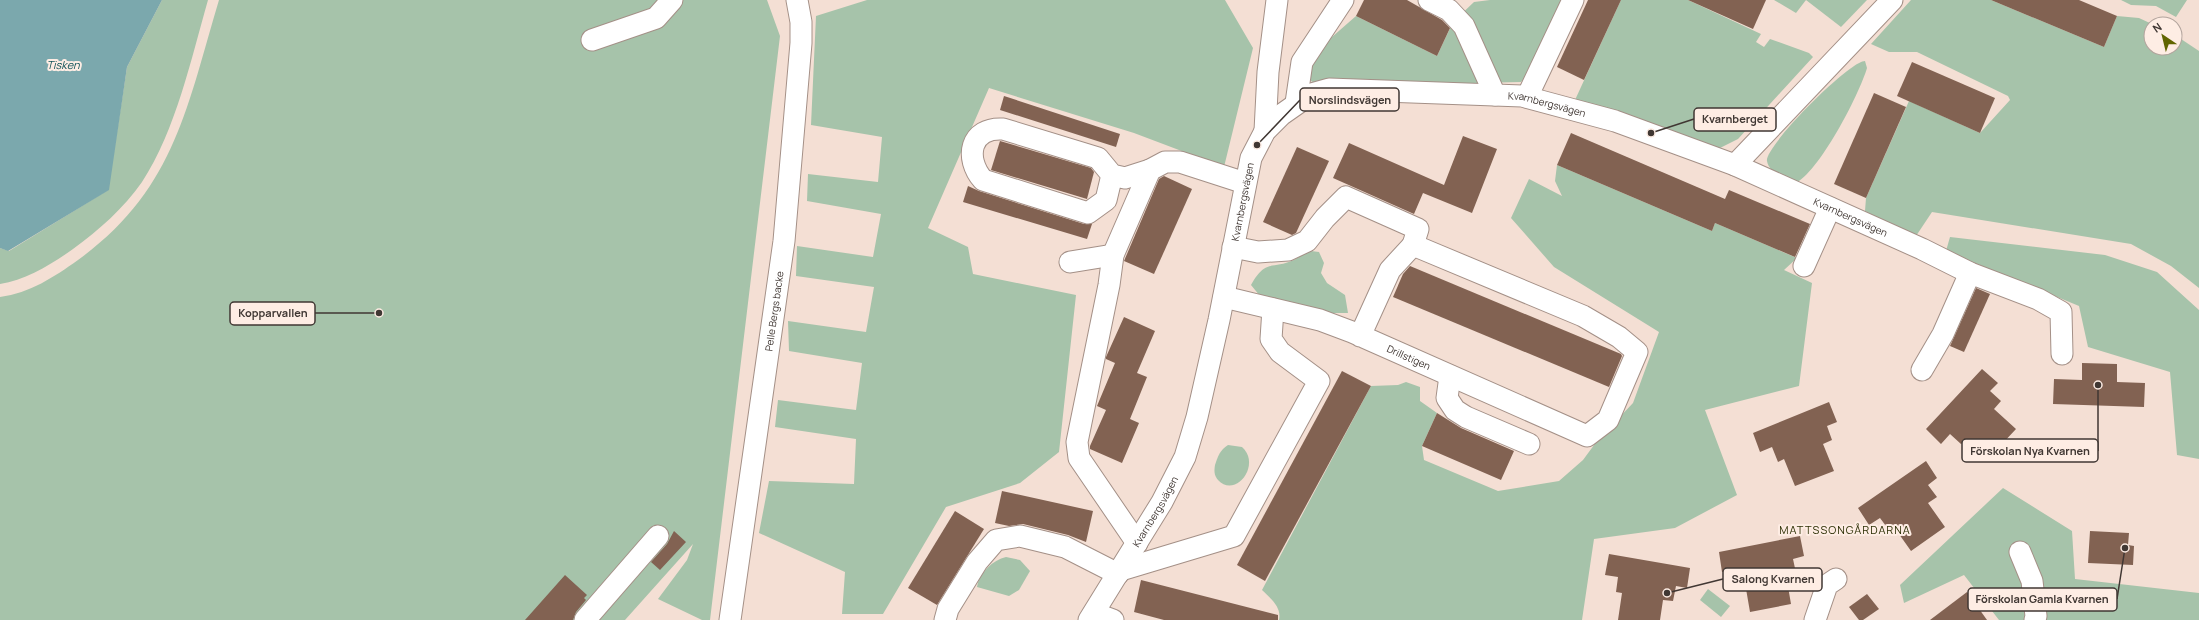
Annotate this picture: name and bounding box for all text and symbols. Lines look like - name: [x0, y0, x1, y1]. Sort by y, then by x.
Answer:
- north arrow: [2143, 16, 2183, 56]
- text: N: [2149, 19, 2165, 36]
- water label: Tisken: [46, 57, 80, 72]
- callout: Norslindsvägen: [1300, 88, 1399, 111]
- street label: Kvarnbergsvägen: [1508, 88, 1587, 120]
- text: Norslindsvägen: [1309, 92, 1391, 107]
- callout: Kvarnberget: [1694, 108, 1776, 131]
- text: Kvarnberget: [1702, 111, 1768, 126]
- street label: Kvarnbergsvägen: [1228, 161, 1257, 242]
- street label: Kvarnbergsvägen: [1811, 194, 1890, 240]
- street label: Pelle Bergs backe: [761, 270, 787, 352]
- callout: Kopparvallen: [230, 302, 315, 325]
- text: Kopparvallen: [238, 305, 308, 320]
- street label: Drillstigen: [1385, 341, 1433, 373]
- callout: Förskolan Nya Kvarnen: [1962, 439, 2098, 462]
- text: Förskolan Nya Kvarnen: [1970, 443, 2090, 458]
- street label: Kvarnbergsvägen: [1129, 474, 1181, 550]
- district label: MATTSSONGÅRDARNA: [1779, 522, 1911, 537]
- callout: Salong Kvarnen: [1723, 568, 1822, 591]
- text: Salong Kvarnen: [1731, 571, 1815, 586]
- callout: Förskolan Gamla Kvarnen: [1968, 588, 2117, 611]
- text: Förskolan Gamla Kvarnen: [1975, 591, 2109, 606]

